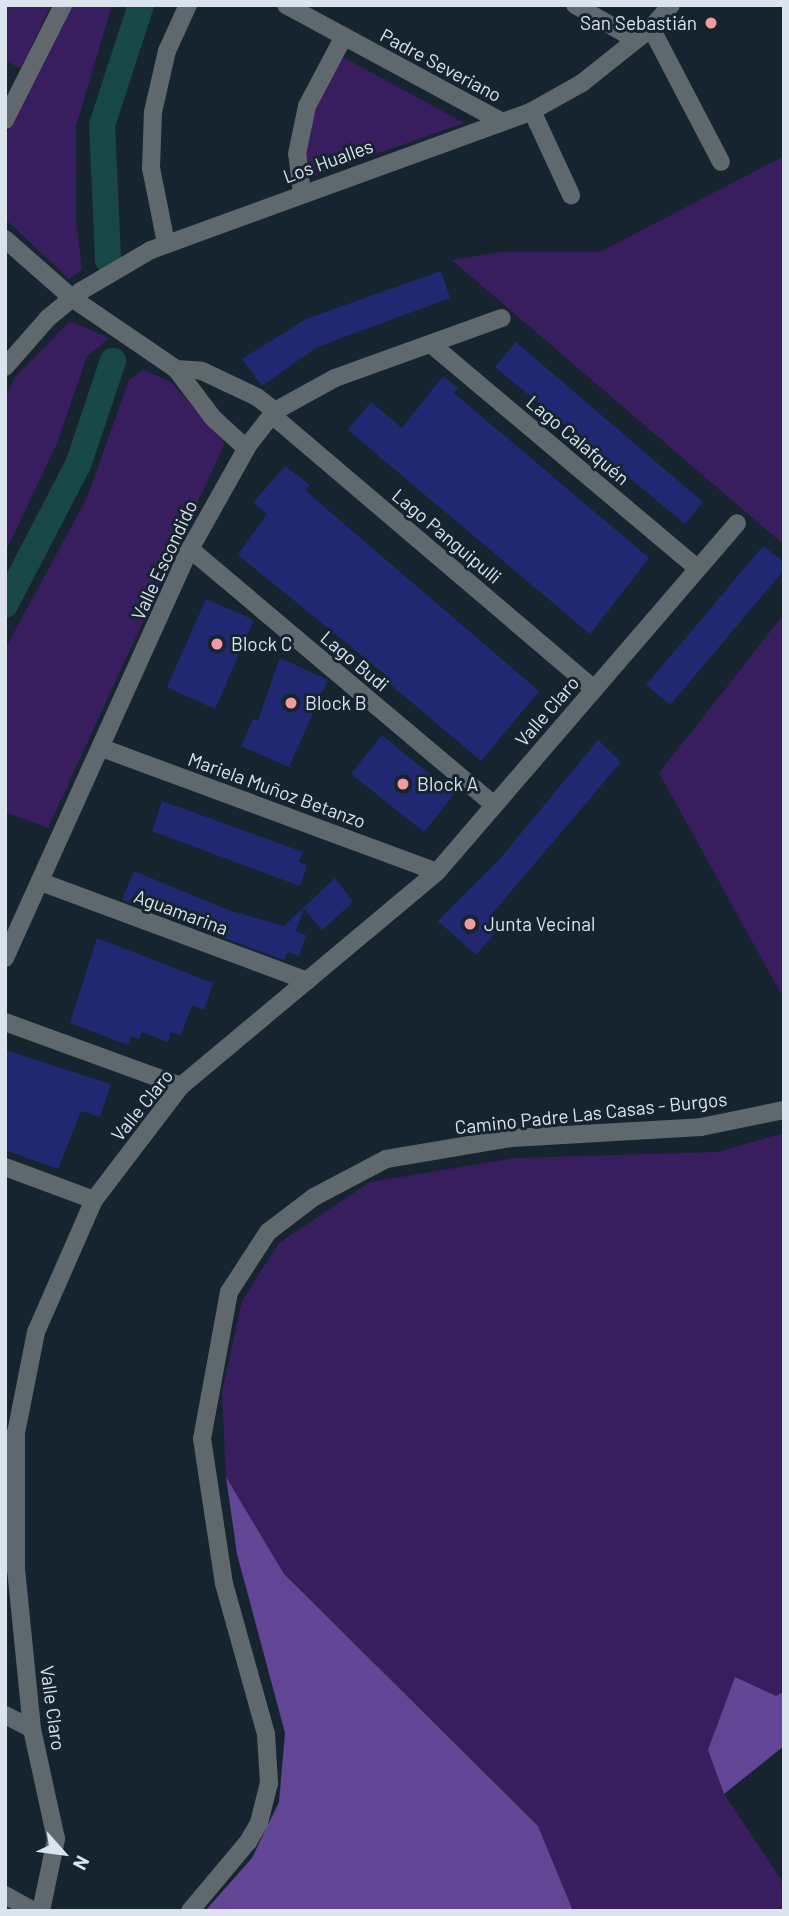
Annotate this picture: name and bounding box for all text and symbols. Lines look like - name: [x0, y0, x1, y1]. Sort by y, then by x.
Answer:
- place label: San Sebastián: [580, 12, 697, 34]
- marker: San Sebastián: [703, 15, 719, 31]
- street label: Padre Severiano: [377, 24, 505, 106]
- street label: Los Hualles: [280, 134, 376, 188]
- street label: Lago Calafquén: [522, 390, 634, 490]
- street label: Lago Panguipulli: [388, 484, 506, 588]
- street label: Valle Escondido: [126, 496, 202, 624]
- street label: Lago Budi: [316, 626, 394, 696]
- place label: Block C: [231, 633, 292, 655]
- marker: Block C: [209, 636, 225, 652]
- street label: Valle Claro: [510, 671, 584, 751]
- place label: Block B: [305, 692, 367, 714]
- marker: Block B: [283, 695, 299, 711]
- street label: Mariela Muñoz Betanzo: [185, 747, 369, 833]
- place label: Block A: [417, 773, 478, 795]
- marker: Block A: [395, 776, 411, 792]
- street label: Aguamarina: [131, 884, 231, 940]
- place label: Junta Vecinal: [484, 913, 595, 935]
- marker: Junta Vecinal: [462, 916, 478, 932]
- street label: Valle Claro: [106, 1065, 178, 1145]
- street label: Camino Padre Las Casas - Burgos: [454, 1087, 728, 1139]
- street label: Valle Claro: [36, 1664, 70, 1752]
- north arrow: [28, 1818, 98, 1888]
- text: N: [69, 1852, 95, 1874]

